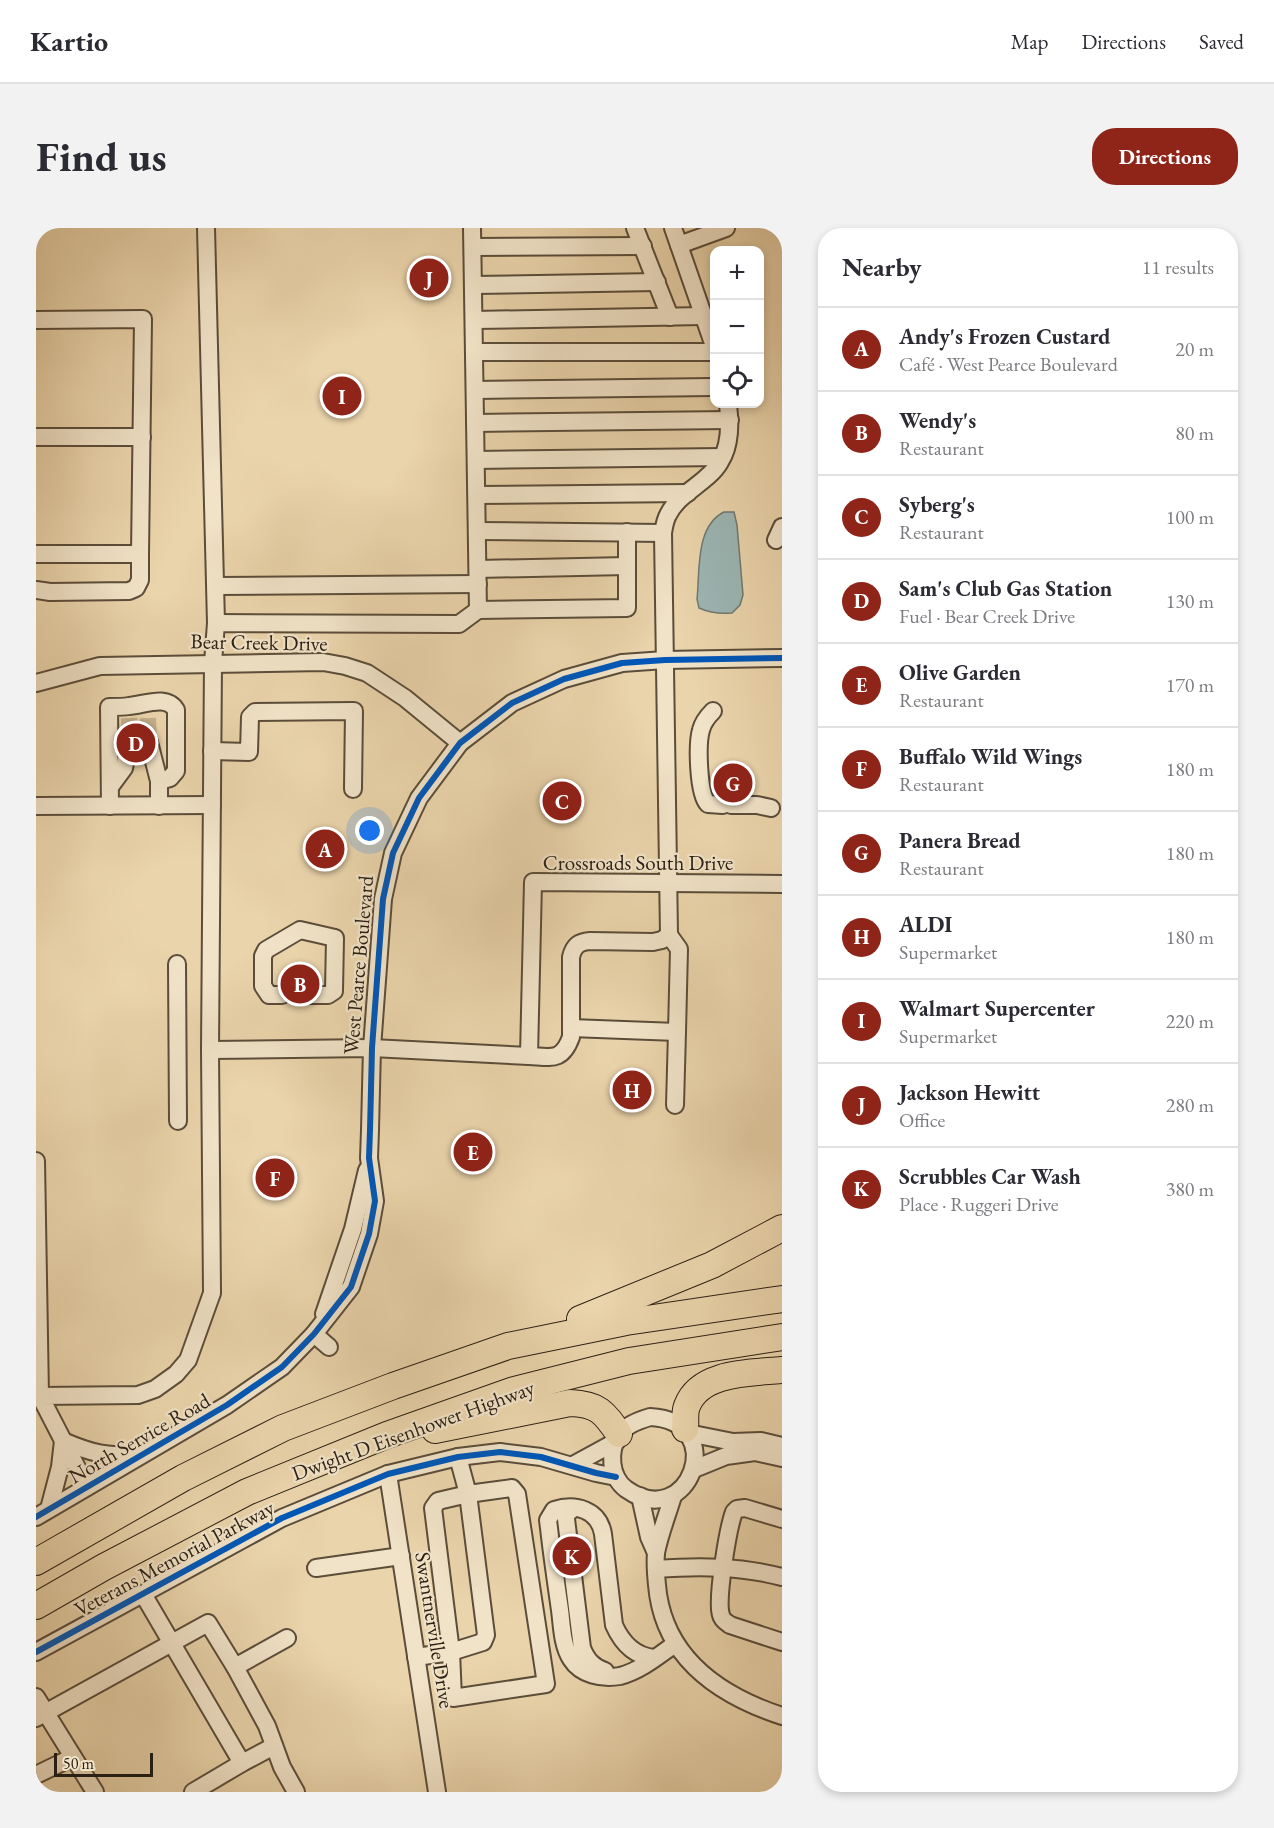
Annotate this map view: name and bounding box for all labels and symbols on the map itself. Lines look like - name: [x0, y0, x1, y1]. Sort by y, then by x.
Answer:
- pin: J: [410, 256, 448, 300]
- pin: I: [322, 374, 362, 418]
- street label: Bear Creek Drive: [190, 627, 328, 657]
- pin: D: [116, 720, 156, 766]
- pin: G: [714, 760, 752, 806]
- pin: C: [542, 778, 582, 824]
- your location: [355, 816, 384, 845]
- pin: A: [306, 826, 344, 872]
- street label: Crossroads South Drive: [543, 849, 733, 876]
- street label: West Pearce Boulevard: [337, 874, 379, 1056]
- pin: B: [280, 962, 320, 1006]
- pin: H: [612, 1068, 652, 1112]
- pin: E: [454, 1130, 492, 1174]
- pin: F: [256, 1156, 294, 1200]
- street label: Dwight D Eisenhower Highway: [288, 1373, 539, 1487]
- street label: North Service Road: [63, 1386, 215, 1490]
- street label: Veterans Memorial Parkway: [69, 1493, 279, 1622]
- pin: K: [552, 1534, 592, 1578]
- street label: Swantnerville Drive: [409, 1550, 461, 1710]
- scale bar: [54, 1750, 153, 1778]

